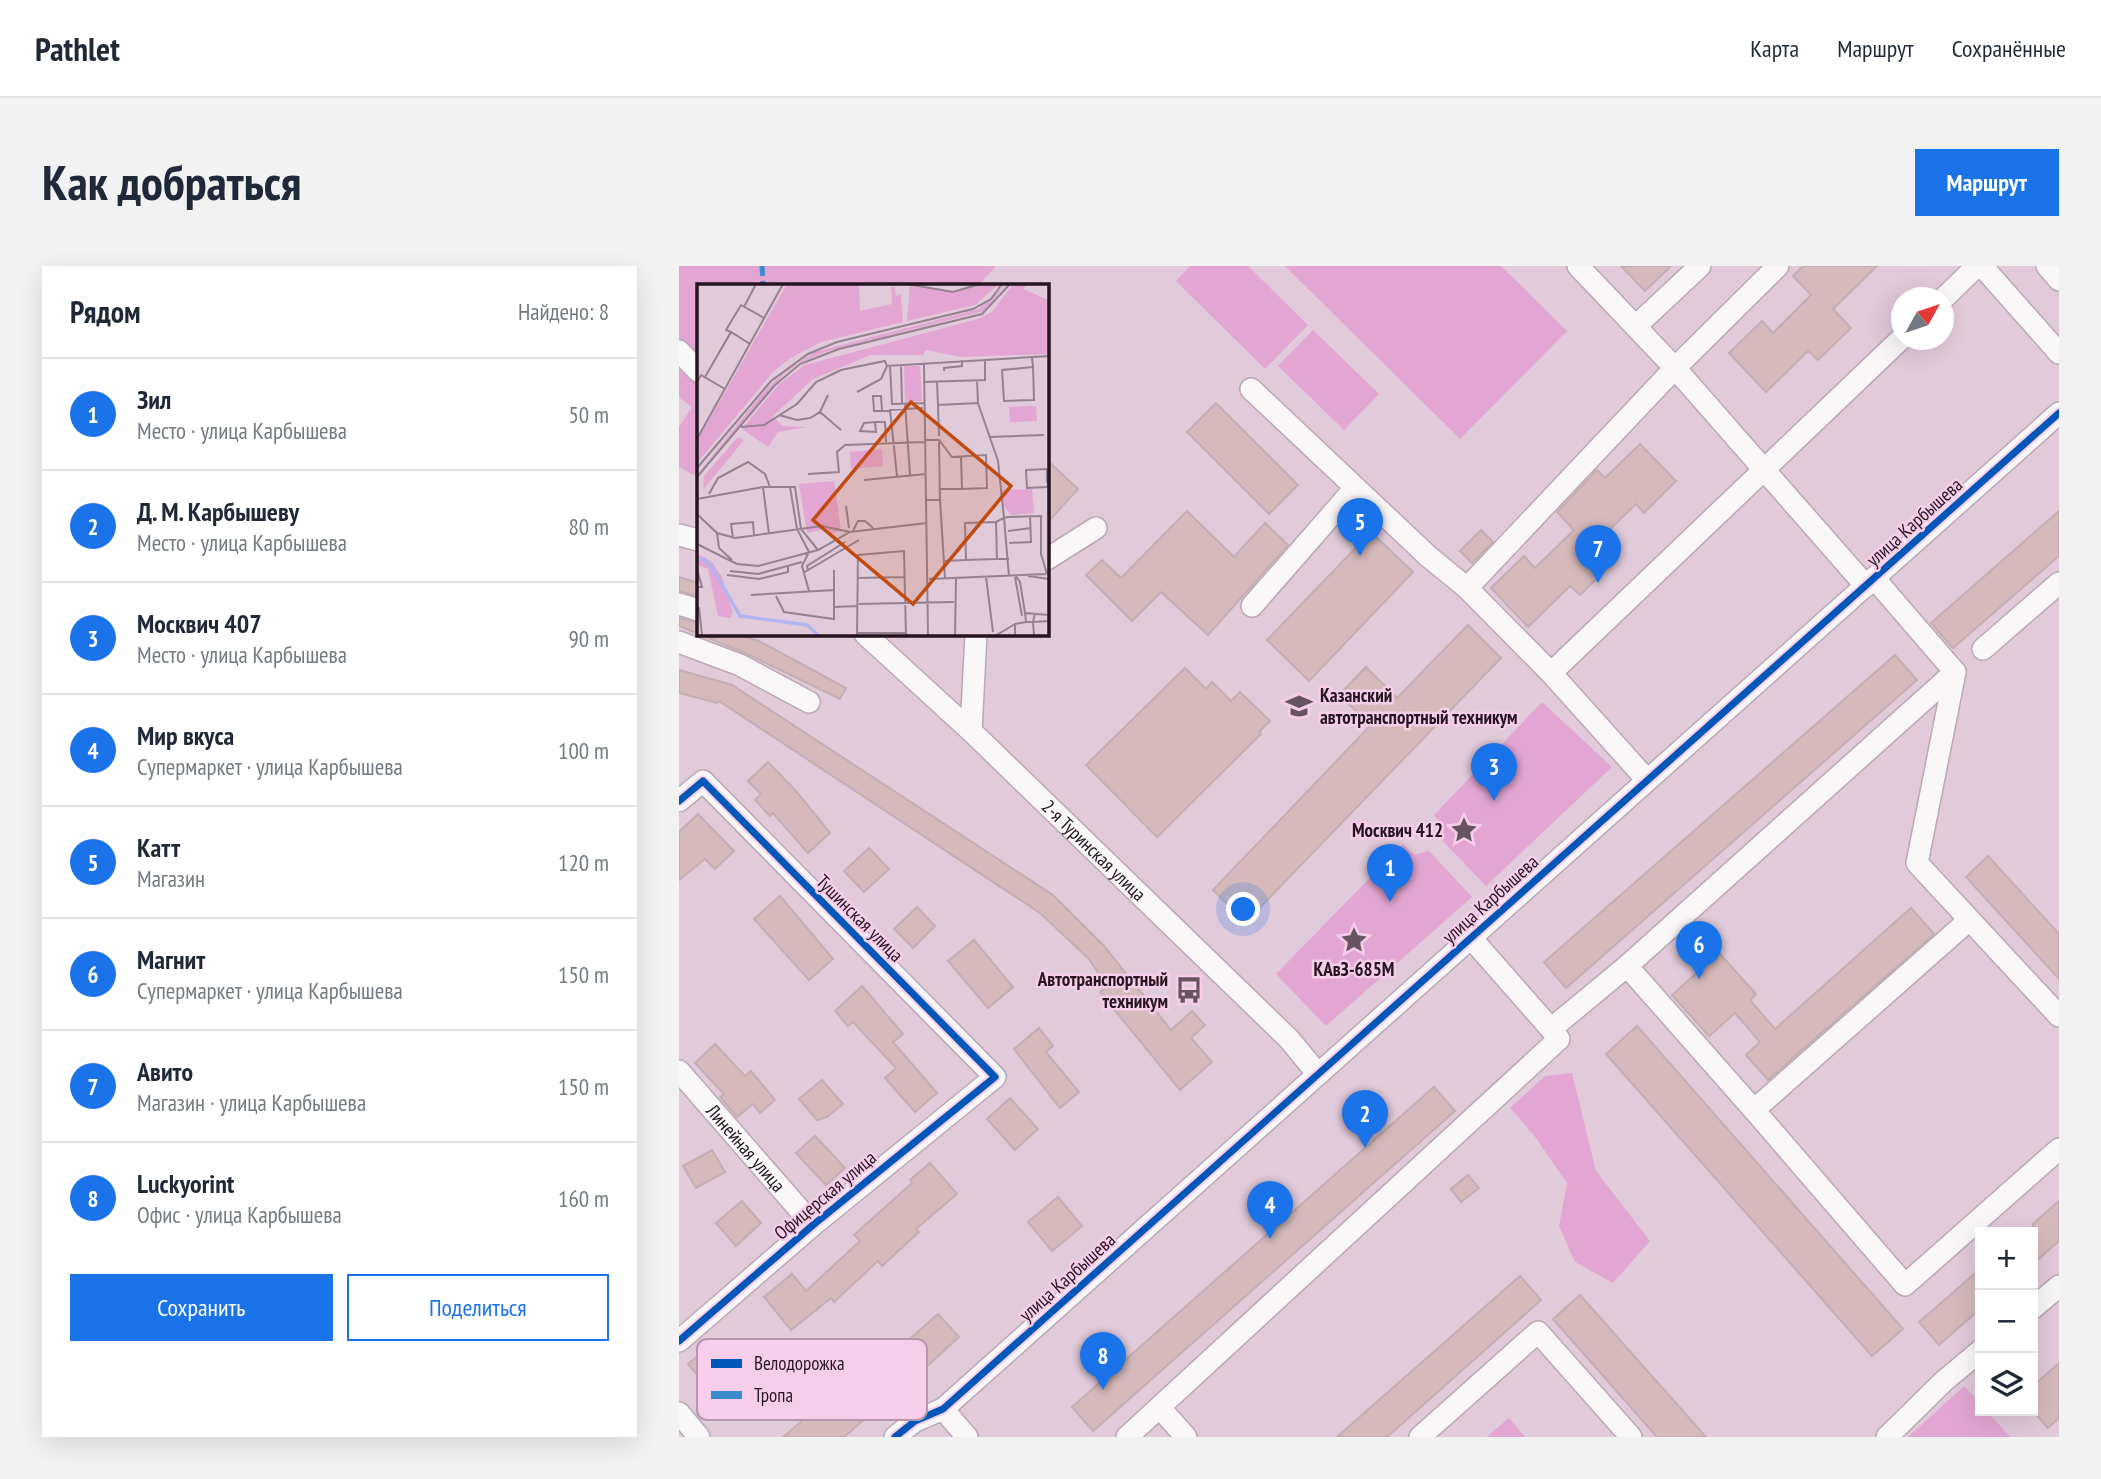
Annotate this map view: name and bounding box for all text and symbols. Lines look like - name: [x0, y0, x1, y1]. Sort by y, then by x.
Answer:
- text: Pathlet: [35, 27, 120, 70]
- text: Карта: [1750, 33, 1799, 64]
- text: Маршрут: [1837, 33, 1914, 64]
- text: Сохранённые: [1952, 33, 2066, 64]
- button: Маршрут: [1915, 149, 2059, 216]
- text: Как добраться: [42, 150, 301, 214]
- inset map: [697, 284, 1048, 635]
- north arrow: [1891, 287, 1954, 350]
- text: Рядом: [70, 292, 141, 331]
- text: Найдено: 8: [518, 297, 609, 326]
- text: Зил: [137, 383, 171, 416]
- text: 1: [88, 400, 99, 429]
- text: 50 m: [568, 400, 609, 429]
- text: Место · улица Карбышева: [137, 416, 347, 445]
- street label: улица Карбышева: [1861, 473, 1967, 571]
- text: Д. М. Карбышеву: [137, 495, 299, 528]
- pin: 5: [1337, 498, 1383, 556]
- text: 2: [88, 512, 99, 541]
- text: 80 m: [568, 512, 609, 541]
- pin: 7: [1575, 525, 1621, 583]
- text: Место · улица Карбышева: [137, 528, 347, 557]
- text: Москвич 407: [137, 607, 262, 640]
- text: 3: [88, 624, 99, 653]
- text: 90 m: [568, 624, 609, 653]
- text: Место · улица Карбышева: [137, 640, 347, 669]
- place label: Казанский автотранспортный техникум: [1320, 683, 1518, 729]
- school or university icon: Казанский автотранспортный техникум: [1284, 691, 1314, 721]
- text: Мир вкуса: [137, 719, 234, 752]
- text: 4: [88, 736, 99, 765]
- text: 100 m: [558, 736, 609, 765]
- pin: 3: [1471, 743, 1517, 801]
- text: Супермаркет · улица Карбышева: [137, 752, 403, 781]
- street label: 2-я Туринская улица: [1037, 794, 1151, 906]
- place icon: Москвич 412: [1449, 815, 1479, 845]
- place label: Москвич 412: [1352, 818, 1443, 842]
- text: Катт: [137, 831, 180, 864]
- pin: 1: [1367, 844, 1413, 902]
- text: 5: [88, 848, 99, 877]
- text: 120 m: [558, 848, 609, 877]
- street label: улица Карбышева: [1437, 850, 1543, 948]
- text: Магазин: [137, 864, 205, 893]
- street label: Тушинская улица: [811, 869, 909, 967]
- your location: [1226, 892, 1260, 926]
- pin: 6: [1676, 921, 1722, 979]
- place icon: КАвЗ-685М: [1339, 925, 1369, 955]
- text: Магнит: [137, 943, 205, 976]
- place label: КАвЗ-685М: [1314, 957, 1394, 981]
- text: 6: [88, 960, 99, 989]
- text: 150 m: [558, 960, 609, 989]
- place label: Автотранспортный техникум: [1037, 967, 1168, 1013]
- bus stop icon: Автотранспортный техникум: [1174, 975, 1204, 1005]
- text: Супермаркет · улица Карбышева: [137, 976, 403, 1005]
- text: Авито: [137, 1055, 193, 1088]
- text: 7: [88, 1072, 99, 1101]
- text: 150 m: [558, 1072, 609, 1101]
- text: Магазин · улица Карбышева: [137, 1088, 366, 1117]
- pin: 2: [1342, 1090, 1388, 1148]
- street label: Линейная улица: [701, 1098, 791, 1197]
- street label: Офицерская улица: [769, 1145, 881, 1245]
- text: Luckyorint: [137, 1167, 234, 1200]
- pin: 4: [1247, 1181, 1293, 1239]
- text: 8: [88, 1184, 99, 1213]
- text: 160 m: [558, 1184, 609, 1213]
- text: Офис · улица Карбышева: [137, 1200, 342, 1229]
- map controls: [1975, 1227, 2038, 1416]
- button: +: [1975, 1227, 2038, 1290]
- street label: улица Карбышева: [1014, 1228, 1120, 1326]
- button: Сохранить: [70, 1274, 333, 1341]
- button: Поделиться: [347, 1274, 609, 1341]
- button: −: [1975, 1290, 2038, 1353]
- pin: 8: [1080, 1332, 1126, 1390]
- legend: [697, 1339, 927, 1420]
- text: Велодорожка: [754, 1351, 845, 1375]
- button: layers: [1975, 1353, 2038, 1416]
- text: Тропа: [754, 1383, 793, 1407]

